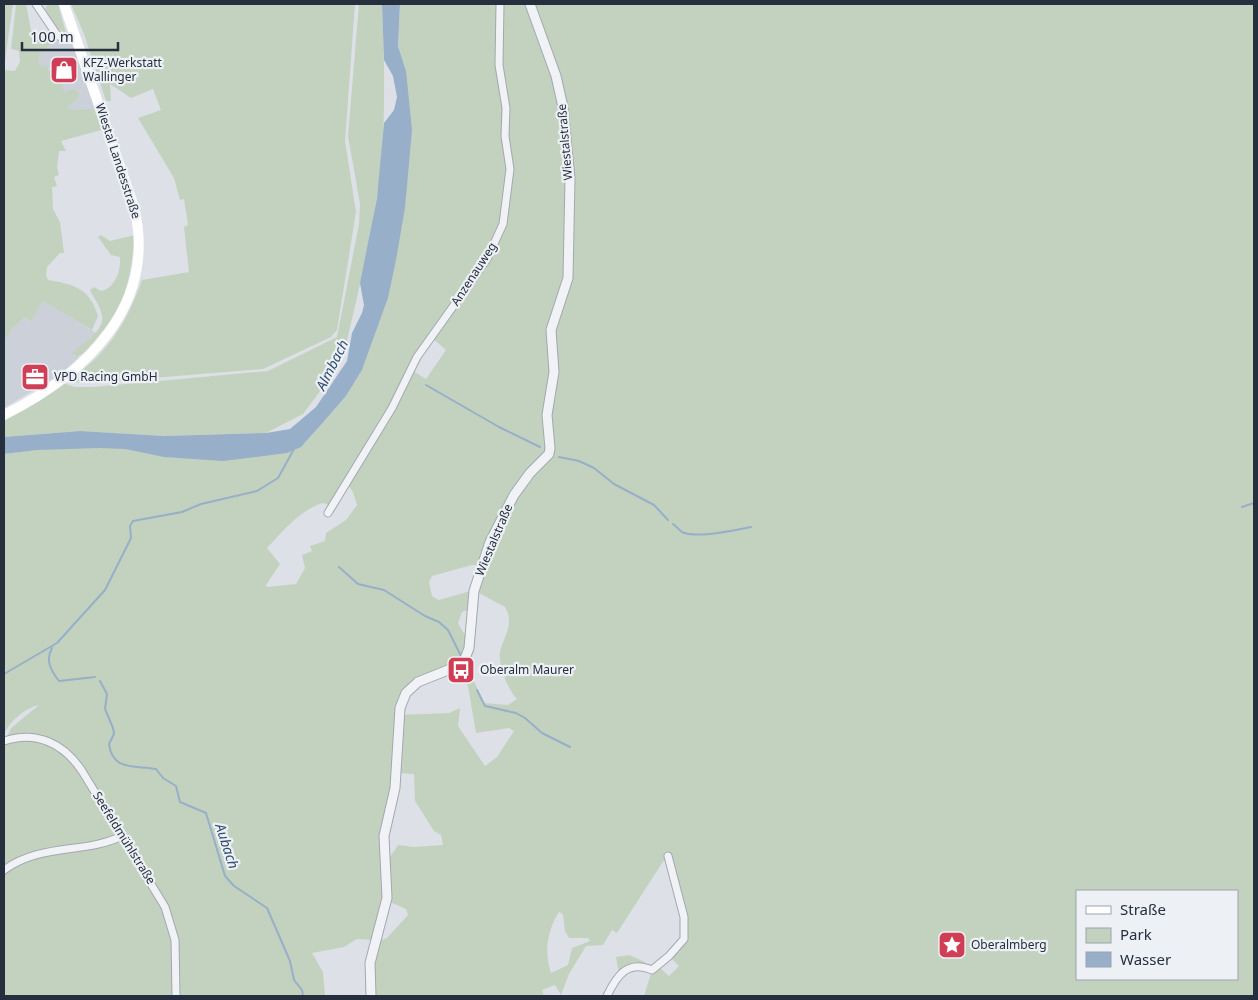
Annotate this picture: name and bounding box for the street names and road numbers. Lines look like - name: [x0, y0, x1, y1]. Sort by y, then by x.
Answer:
- street label: Wiestal Landesstraße: [92, 101, 145, 221]
- street label: Wiestalstraße: [553, 103, 576, 181]
- street label: Anzenauweg: [447, 239, 500, 309]
- street label: Wiestalstraße: [471, 501, 516, 578]
- street label: Seefeldmühlstraße: [89, 788, 160, 888]

